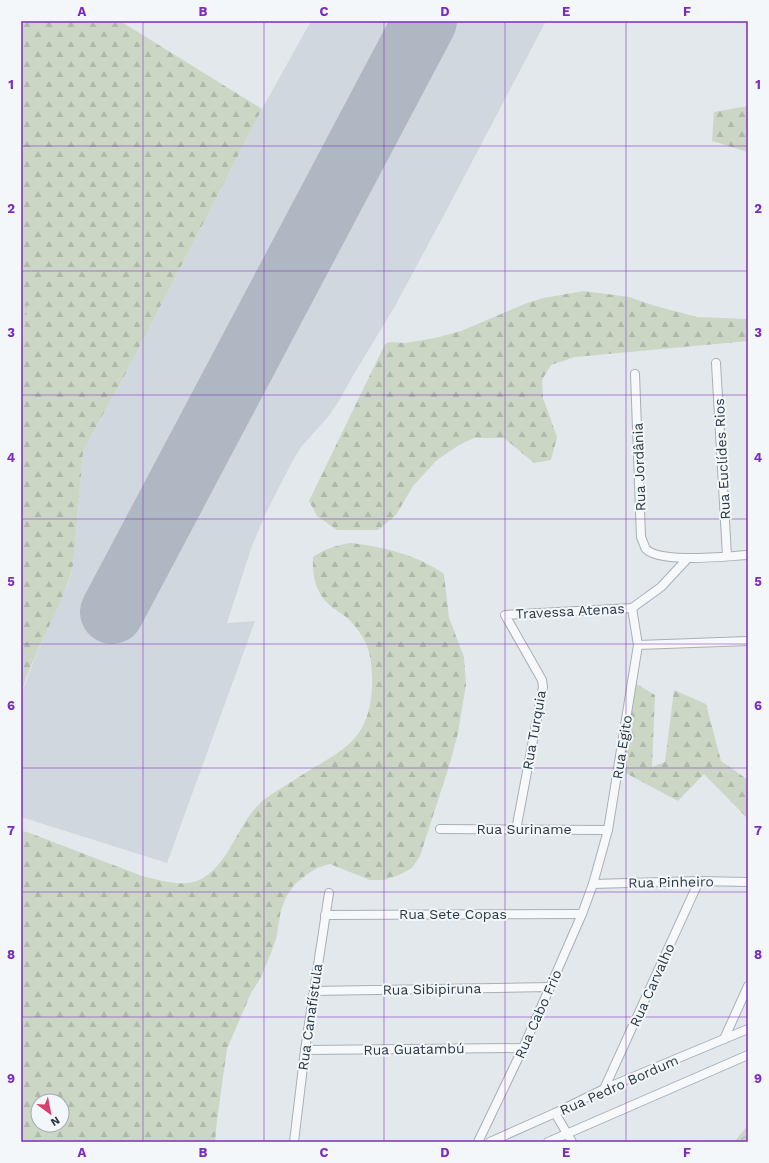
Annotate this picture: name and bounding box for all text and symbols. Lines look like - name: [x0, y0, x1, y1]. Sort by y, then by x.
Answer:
- text: A: [78, 4, 87, 19]
- text: B: [199, 4, 208, 19]
- text: C: [320, 4, 329, 19]
- text: D: [440, 4, 450, 19]
- text: E: [562, 4, 570, 19]
- text: F: [683, 4, 691, 19]
- text: 1: [8, 77, 14, 92]
- text: 1: [755, 77, 761, 92]
- text: 2: [7, 201, 15, 216]
- text: 2: [754, 201, 762, 216]
- text: 3: [7, 325, 15, 340]
- text: 3: [754, 325, 762, 340]
- street label: Rua Euclídes Rios: [711, 398, 733, 520]
- street label: Rua Jordânia: [629, 422, 649, 512]
- text: 4: [7, 450, 16, 465]
- text: 4: [754, 450, 763, 465]
- text: 5: [7, 574, 15, 589]
- text: 5: [754, 574, 762, 589]
- street label: Travessa Atenas: [515, 600, 625, 622]
- street label: Rua Turquia: [519, 689, 549, 771]
- text: 6: [7, 698, 15, 713]
- text: 6: [754, 698, 762, 713]
- street label: Rua Egito: [609, 714, 635, 780]
- street label: Rua Suriname: [476, 821, 572, 837]
- text: 7: [7, 823, 15, 838]
- text: 7: [754, 823, 762, 838]
- street label: Rua Pinheiro: [628, 873, 714, 891]
- street label: Rua Sete Copas: [399, 906, 507, 922]
- street label: Rua Carvalho: [626, 941, 678, 1029]
- text: 8: [7, 947, 15, 962]
- text: 8: [754, 947, 762, 962]
- street label: Rua Canafístula: [295, 963, 325, 1071]
- street label: Rua Cabo Frio: [511, 967, 565, 1061]
- street label: Rua Sibipiruna: [382, 980, 482, 998]
- street label: Rua Guatambú: [363, 1040, 465, 1058]
- street label: Rua Pedro Bordum: [557, 1052, 681, 1118]
- text: 9: [7, 1071, 15, 1086]
- text: 9: [754, 1071, 762, 1086]
- north arrow: [30, 1093, 70, 1133]
- text: N: [48, 1113, 62, 1129]
- text: A: [78, 1145, 87, 1160]
- text: B: [199, 1145, 208, 1160]
- text: C: [320, 1145, 329, 1160]
- text: D: [440, 1145, 450, 1160]
- text: E: [562, 1145, 570, 1160]
- text: F: [683, 1145, 691, 1160]

